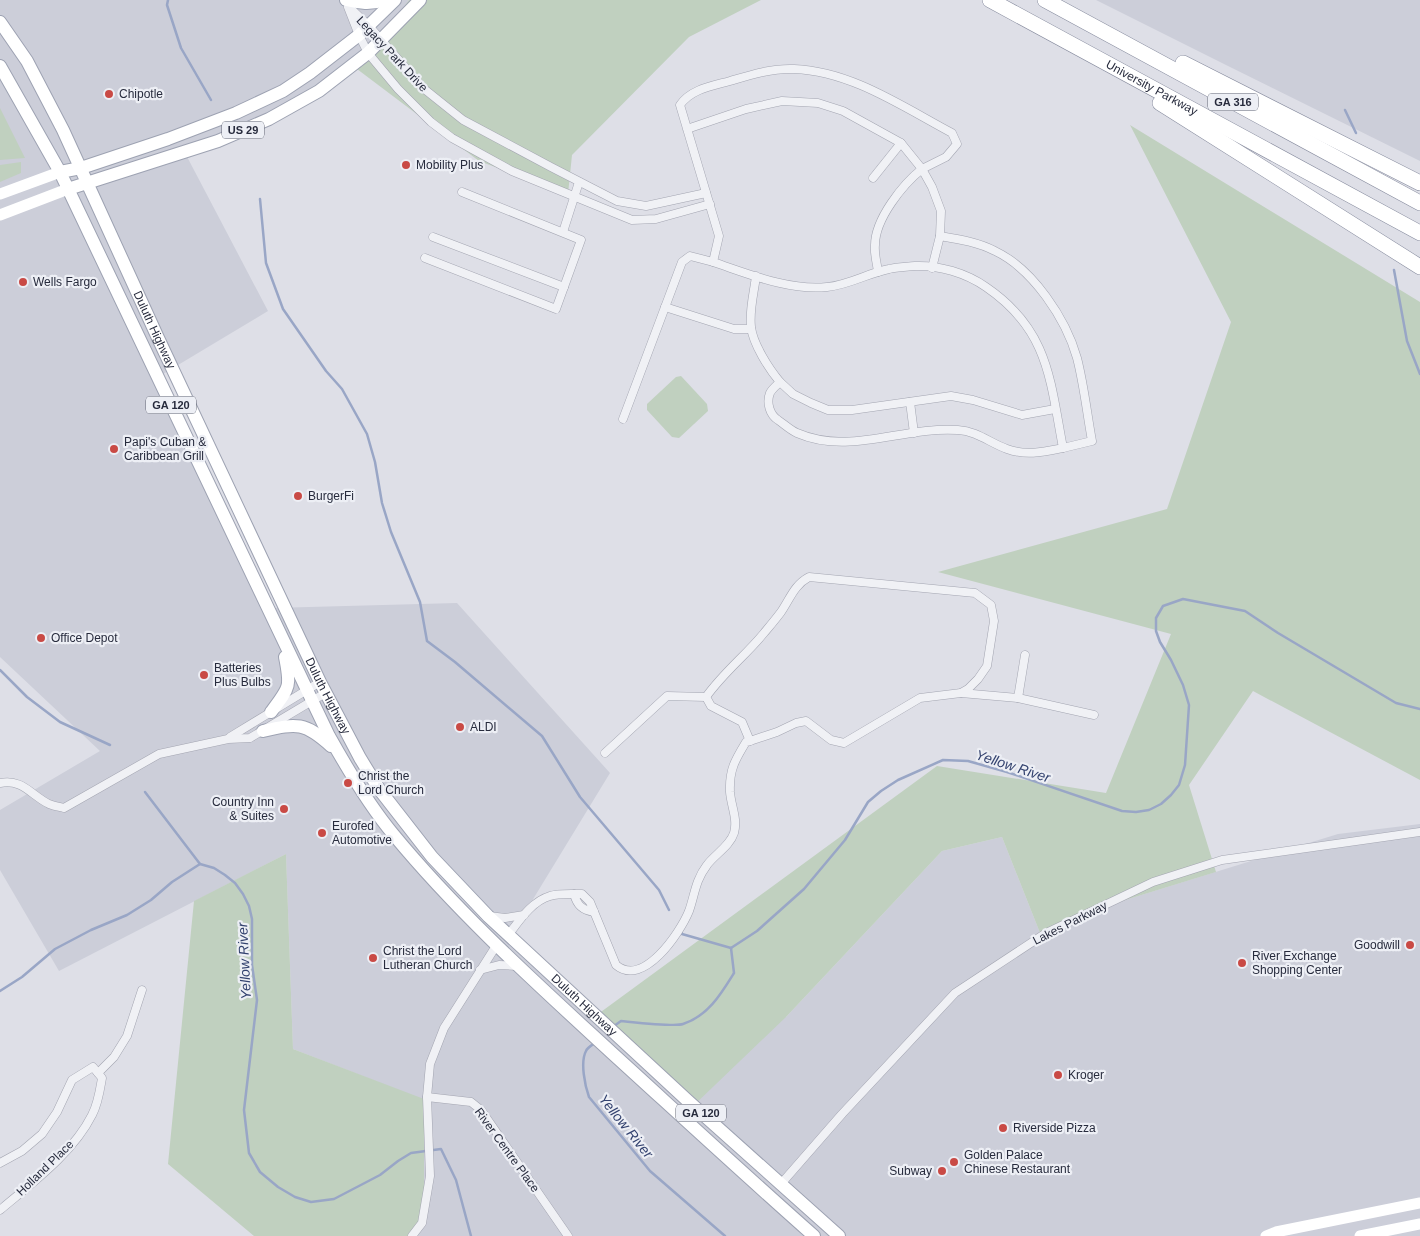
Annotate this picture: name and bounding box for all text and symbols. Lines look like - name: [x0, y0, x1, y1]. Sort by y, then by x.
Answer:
- street label: Legacy Park Drive: [353, 13, 431, 95]
- street label: University Parkway: [1104, 57, 1200, 118]
- place label: Chipotle: [119, 87, 163, 101]
- marker: Chipotle: [103, 88, 115, 100]
- road number: GA 316: [1208, 94, 1258, 110]
- road number: US 29: [222, 122, 264, 138]
- place label: Mobility Plus: [416, 158, 483, 172]
- marker: Mobility Plus: [400, 159, 412, 171]
- place label: Wells Fargo: [33, 275, 97, 289]
- marker: Wells Fargo: [17, 276, 29, 288]
- street label: Duluth Highway: [130, 289, 178, 371]
- road number: GA 120: [146, 396, 196, 414]
- place label: Papi's Cuban & Caribbean Grill: [124, 435, 206, 463]
- marker: Papi's Cuban & Caribbean Grill: [108, 443, 120, 455]
- place label: BurgerFi: [308, 489, 354, 503]
- marker: BurgerFi: [292, 490, 304, 502]
- place label: Office Depot: [51, 631, 118, 645]
- marker: Office Depot: [35, 632, 47, 644]
- street label: Duluth Highway: [302, 655, 353, 737]
- place label: Batteries Plus Bulbs: [214, 661, 271, 689]
- marker: Batteries Plus Bulbs: [198, 669, 210, 681]
- place label: ALDI: [470, 720, 497, 734]
- marker: ALDI: [454, 721, 466, 733]
- water label: Yellow River: [974, 746, 1053, 786]
- place label: Christ the Lord Church: [358, 769, 424, 797]
- marker: Christ the Lord Church: [342, 777, 354, 789]
- place label: Country Inn & Suites: [212, 795, 274, 823]
- marker: Country Inn & Suites: [278, 803, 290, 815]
- place label: Eurofed Automotive: [332, 819, 392, 847]
- marker: Eurofed Automotive: [316, 827, 328, 839]
- street label: Lakes Parkway: [1031, 898, 1109, 948]
- water label: Yellow River: [234, 921, 254, 1000]
- place label: Goodwill: [1354, 938, 1400, 952]
- marker: Goodwill: [1404, 939, 1416, 951]
- place label: Christ the Lord Lutheran Church: [383, 944, 472, 972]
- place label: River Exchange Shopping Center: [1252, 949, 1342, 977]
- marker: Christ the Lord Lutheran Church: [367, 952, 379, 964]
- marker: River Exchange Shopping Center: [1236, 957, 1248, 969]
- street label: Duluth Highway: [549, 971, 620, 1039]
- place label: Kroger: [1068, 1068, 1104, 1082]
- marker: Kroger: [1052, 1069, 1064, 1081]
- water label: Yellow River: [596, 1091, 657, 1162]
- road number: GA 120: [676, 1104, 726, 1122]
- street label: River Centre Place: [472, 1105, 542, 1195]
- place label: Riverside Pizza: [1013, 1121, 1096, 1135]
- marker: Riverside Pizza: [997, 1122, 1009, 1134]
- street label: Holland Place: [14, 1137, 77, 1199]
- place label: Golden Palace Chinese Restaurant: [964, 1148, 1071, 1176]
- marker: Golden Palace Chinese Restaurant: [948, 1156, 960, 1168]
- place label: Subway: [889, 1164, 932, 1178]
- marker: Subway: [936, 1165, 948, 1177]

